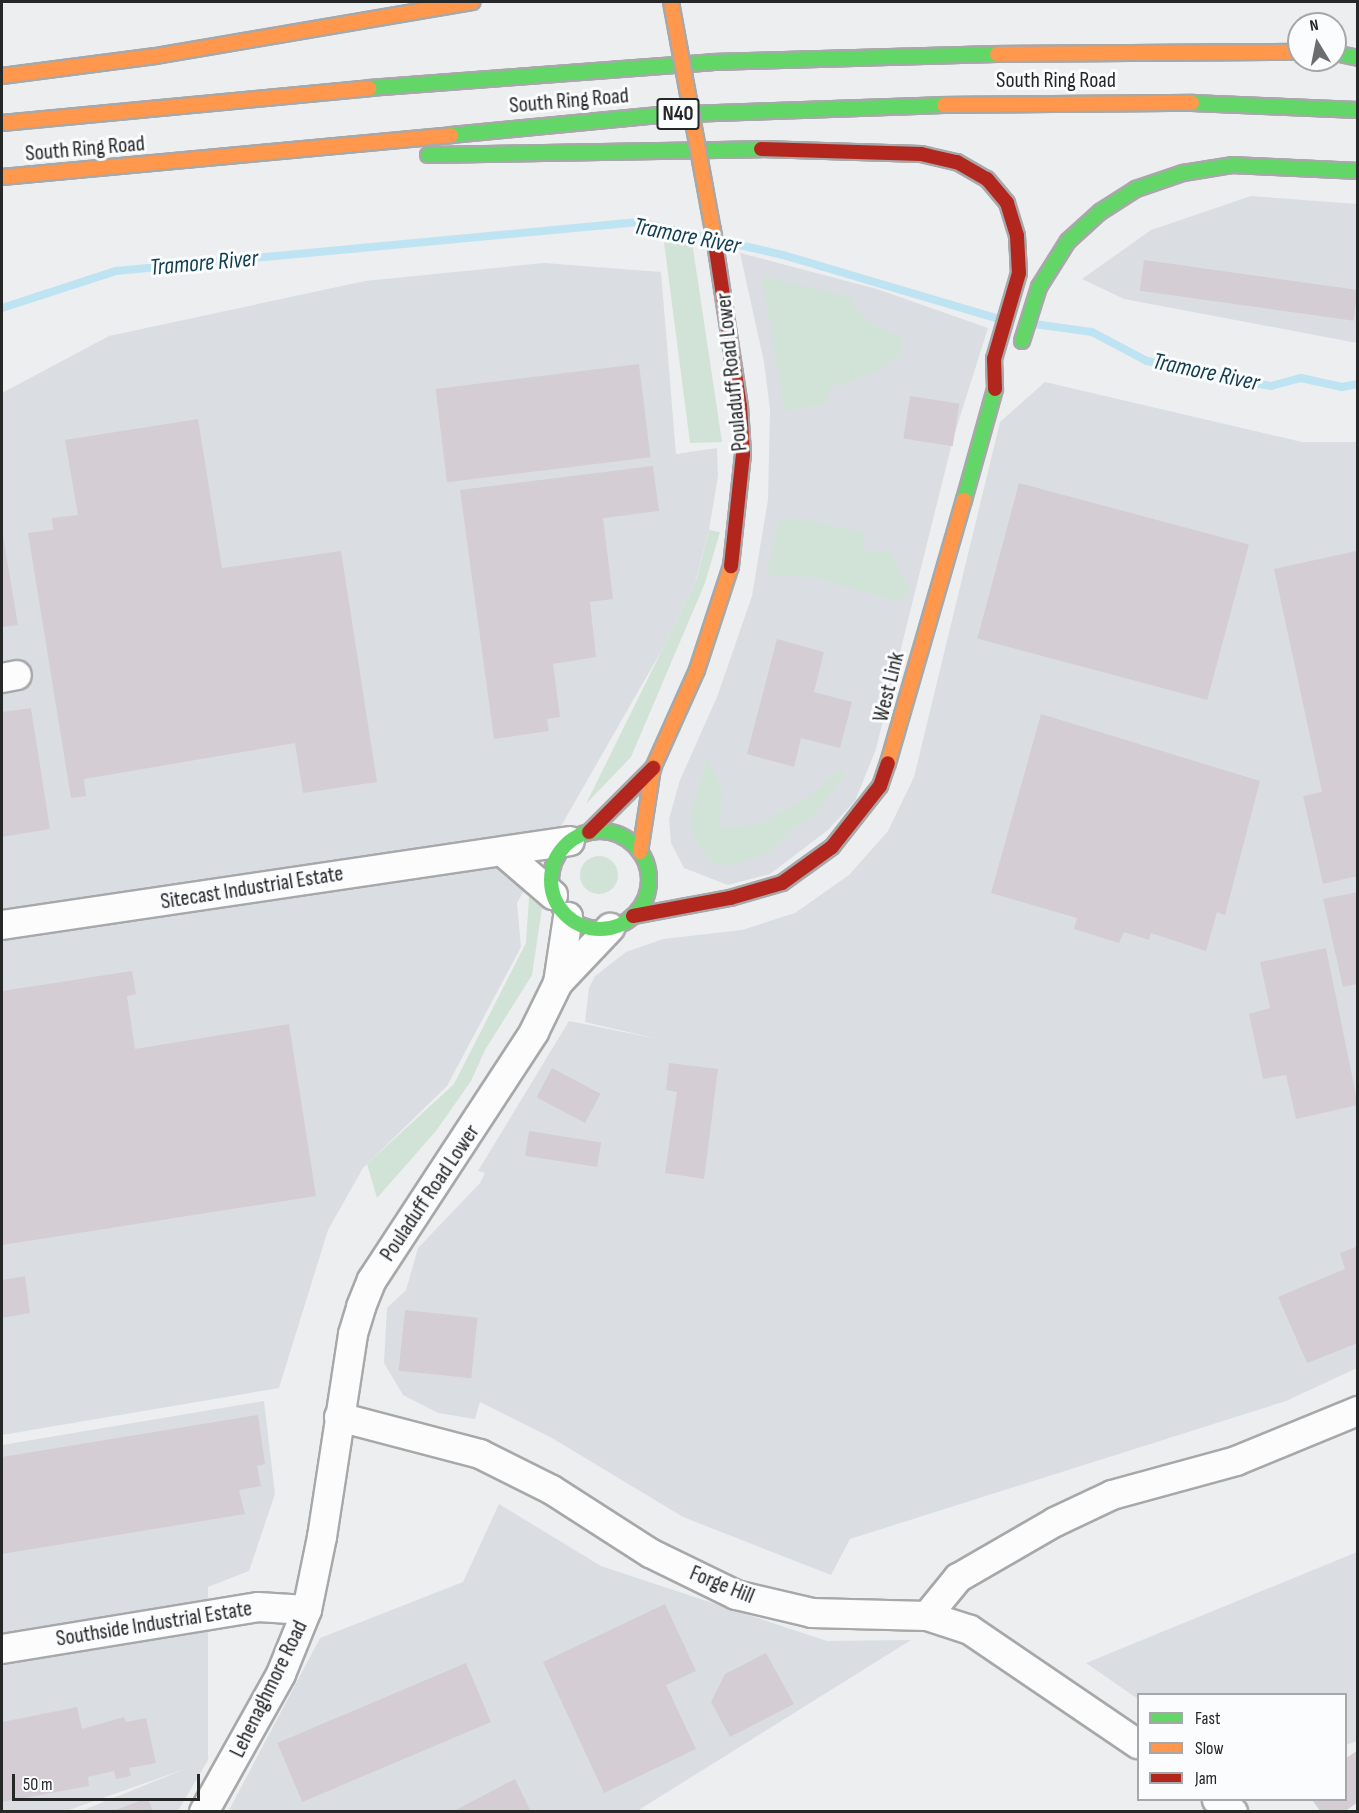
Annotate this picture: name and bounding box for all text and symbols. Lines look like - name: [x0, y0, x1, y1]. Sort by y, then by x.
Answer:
- north arrow: [1287, 12, 1347, 72]
- text: N: [1308, 16, 1320, 36]
- street label: South Ring Road: [996, 68, 1116, 94]
- street label: South Ring Road: [508, 83, 630, 119]
- road number: N40: [656, 96, 700, 132]
- street label: South Ring Road: [24, 131, 146, 167]
- water label: Tramore River: [631, 212, 743, 260]
- water label: Tramore River: [149, 244, 259, 282]
- street label: Pouladuff Road Lower: [711, 291, 753, 453]
- water label: Tramore River: [1150, 347, 1262, 397]
- street label: West Link: [868, 649, 910, 725]
- street label: Sitecast Industrial Estate: [159, 861, 345, 915]
- street label: Pouladuff Road Lower: [375, 1120, 485, 1266]
- street label: Forge Hill: [686, 1560, 758, 1610]
- street label: Southside Industrial Estate: [54, 1595, 254, 1653]
- street label: Lehenaghmore Road: [224, 1616, 314, 1762]
- legend: [1137, 1693, 1347, 1801]
- text: Fast: [1195, 1708, 1220, 1729]
- text: Slow: [1195, 1738, 1224, 1759]
- scale bar: [15, 1762, 202, 1800]
- text: Jam: [1195, 1768, 1217, 1789]
- text: 50 m: [23, 1774, 53, 1795]

